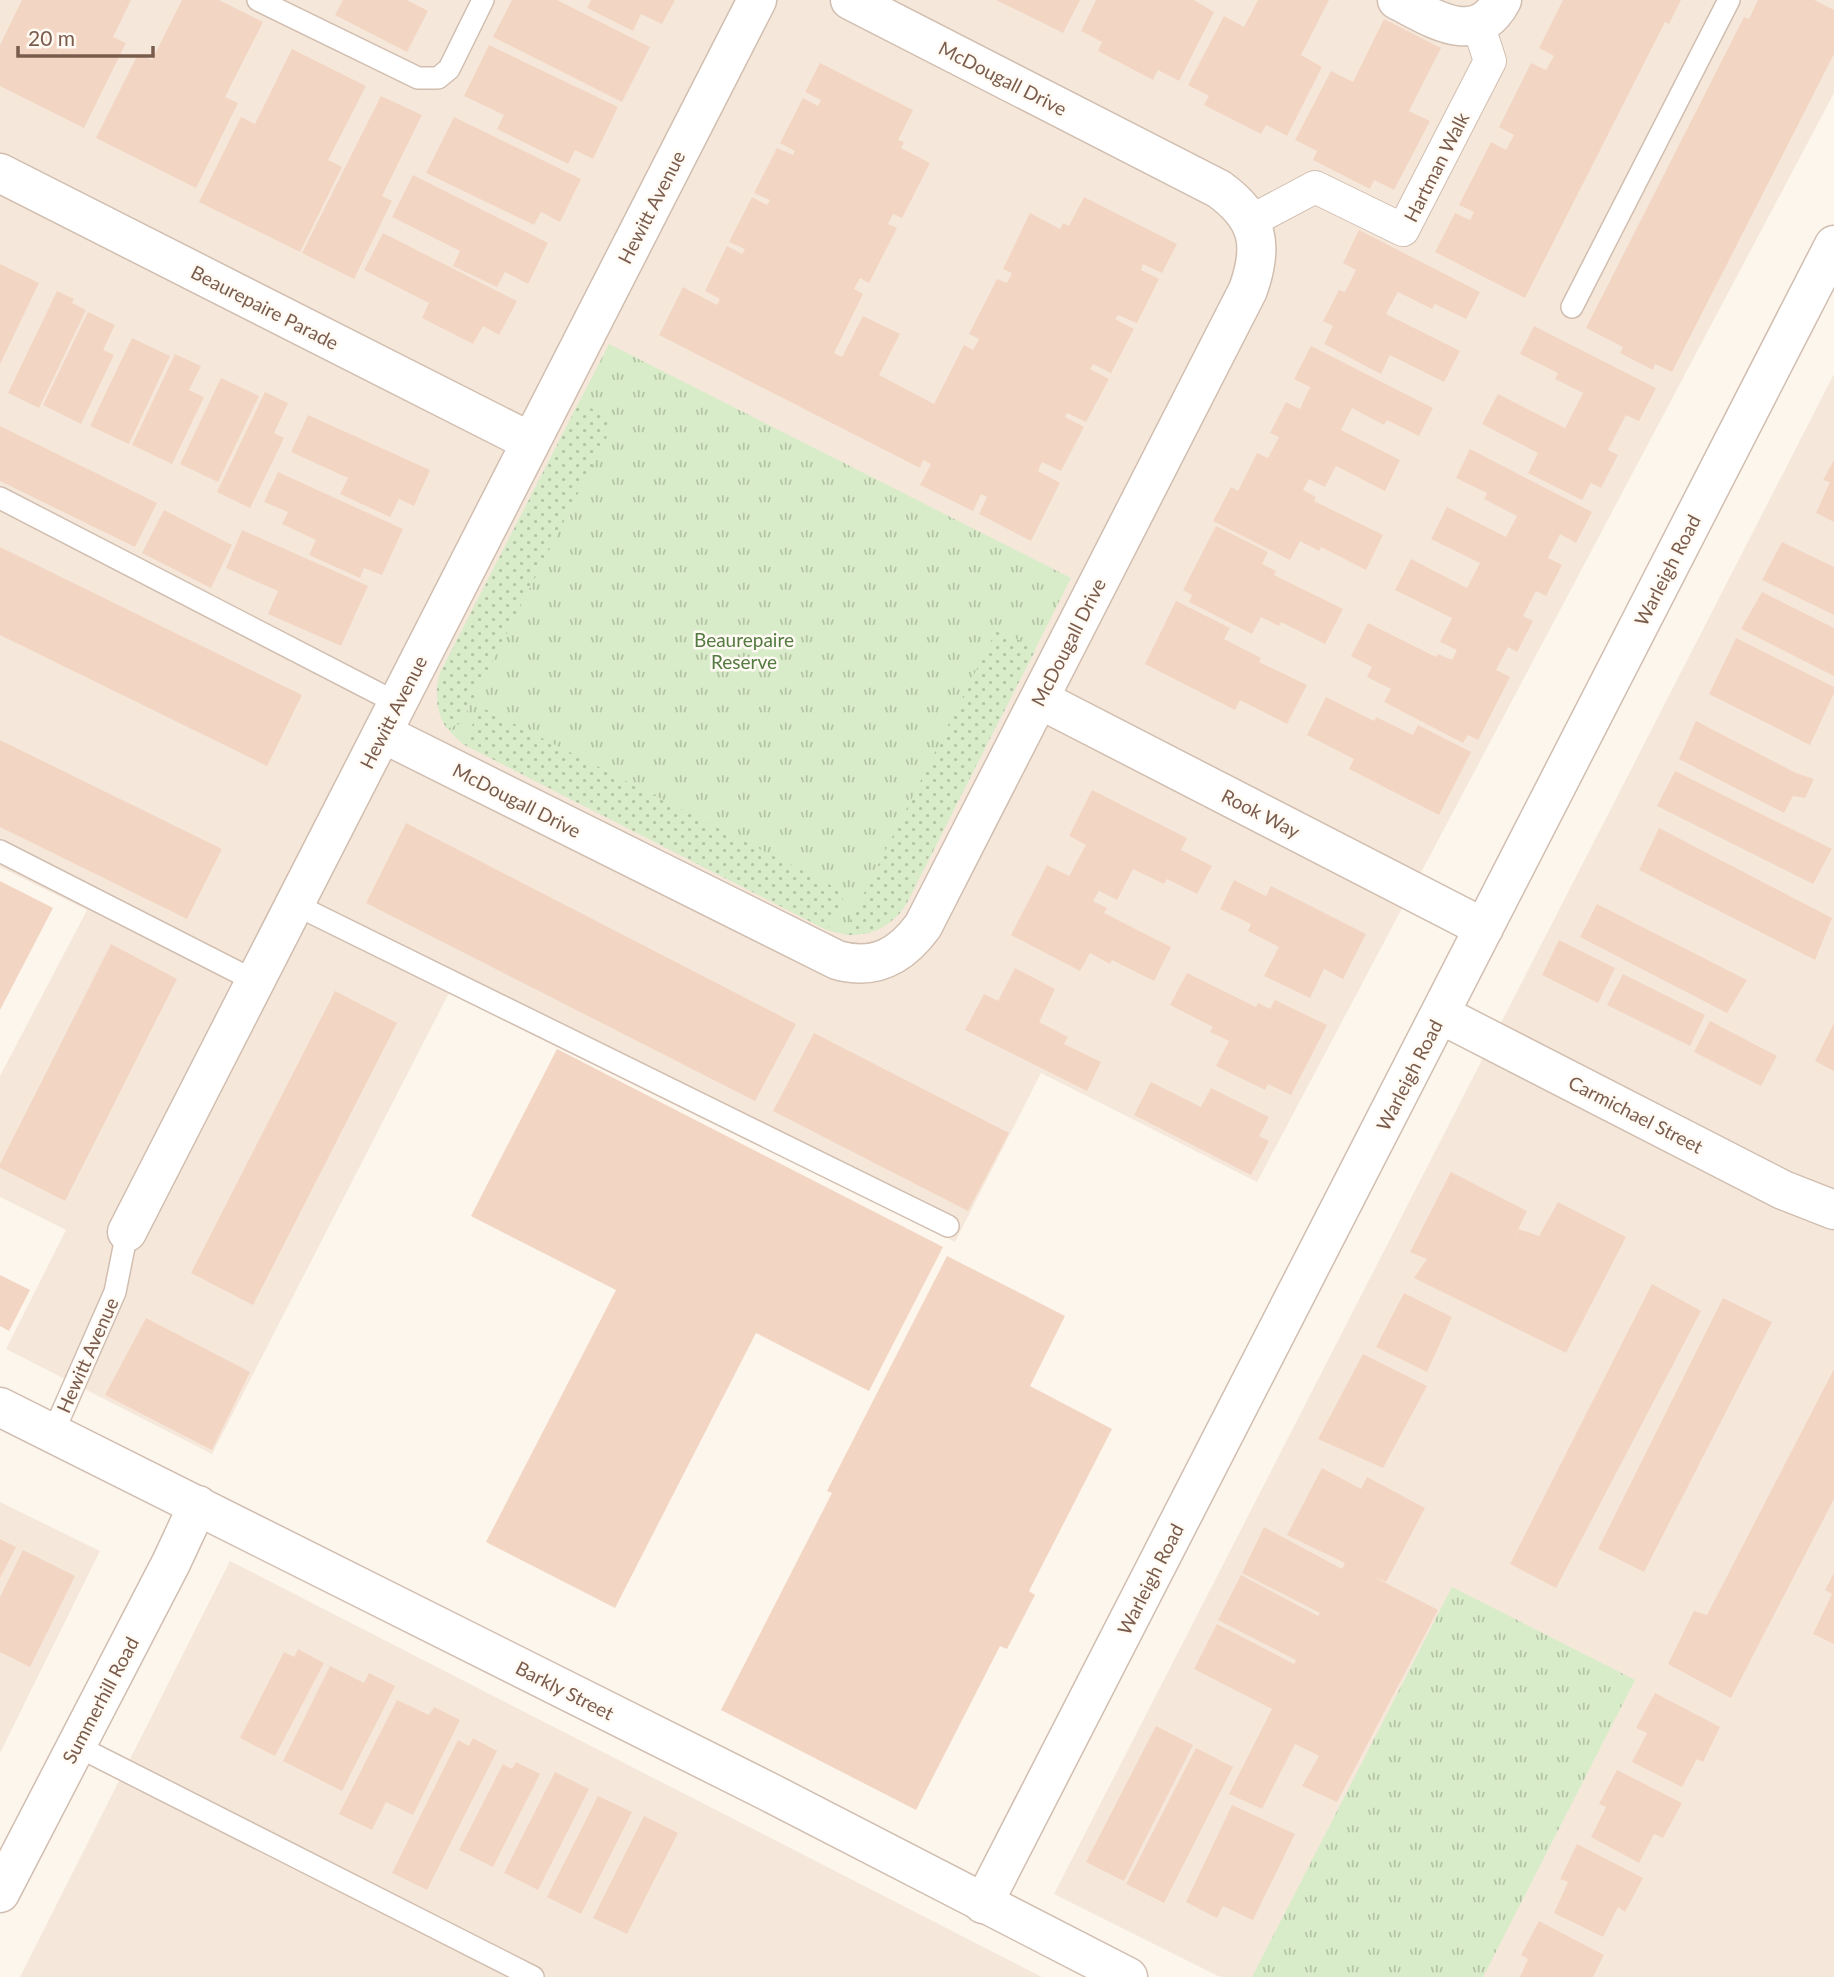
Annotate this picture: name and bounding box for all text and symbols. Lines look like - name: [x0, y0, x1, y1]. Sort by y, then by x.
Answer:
- scale bar: [18, 14, 152, 58]
- text: 20 m: [28, 25, 75, 50]
- street label: McDougall Drive: [935, 36, 1071, 120]
- street label: Hartman Walk: [1399, 108, 1474, 226]
- street label: Hewitt Avenue: [613, 147, 689, 267]
- street label: Beaurepaire Parade: [187, 260, 343, 354]
- street label: Warleigh Road: [1629, 511, 1705, 629]
- street label: McDougall Drive: [1026, 574, 1110, 710]
- park label: Beaurepaire Reserve: [694, 628, 794, 673]
- street label: Hewitt Avenue: [355, 652, 431, 772]
- street label: McDougall Drive: [449, 758, 585, 842]
- street label: Rook Way: [1218, 784, 1304, 843]
- street label: Warleigh Road: [1371, 1016, 1447, 1134]
- street label: Carmichael Street: [1565, 1070, 1707, 1158]
- street label: Hewitt Avenue: [51, 1294, 123, 1416]
- street label: Warleigh Road: [1112, 1520, 1188, 1638]
- street label: Summerhill Road: [57, 1633, 143, 1767]
- street label: Barkly Street: [512, 1655, 618, 1725]

